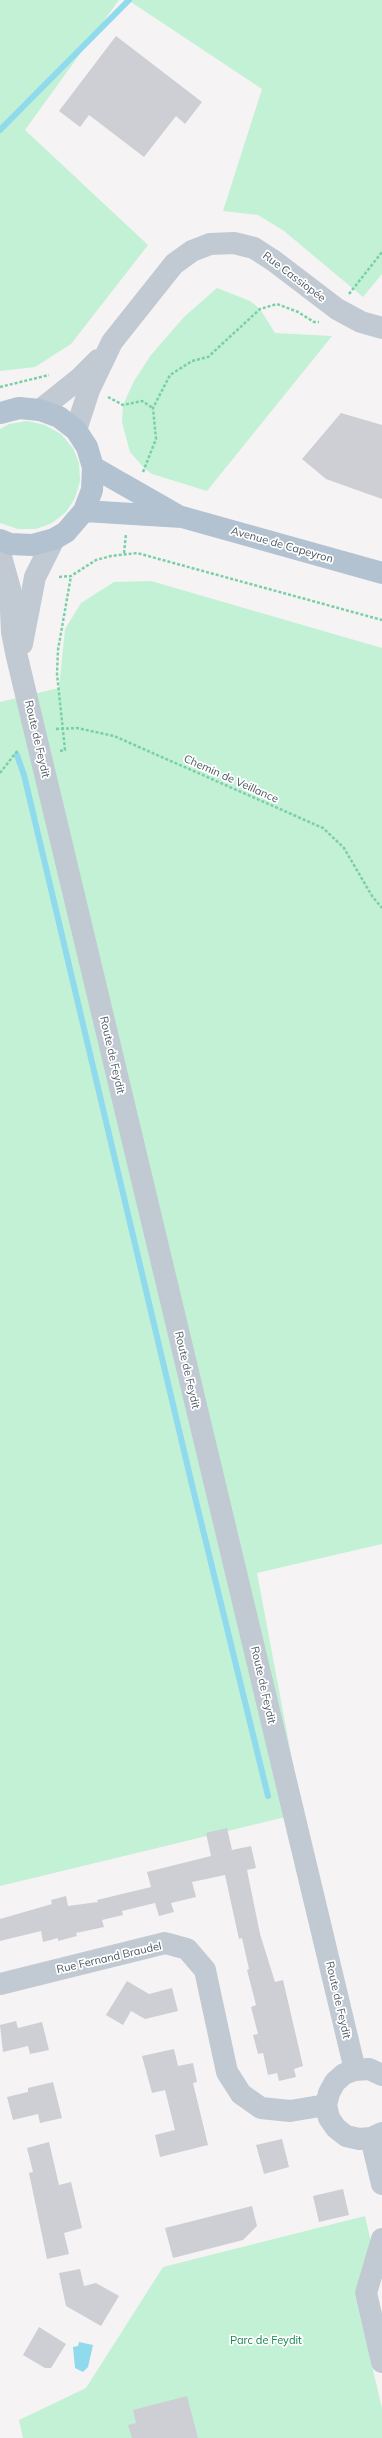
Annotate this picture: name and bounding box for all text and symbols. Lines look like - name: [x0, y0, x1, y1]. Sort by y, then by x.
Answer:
- street label: Rue Cassiopée: [260, 249, 328, 305]
- street label: Avenue de Capeyron: [229, 524, 335, 566]
- street label: Route de Feydit: [22, 699, 52, 779]
- street label: Chemin de Veillance: [182, 752, 280, 806]
- street label: Route de Feydit: [97, 1015, 127, 1095]
- street label: Route de Feydit: [172, 1330, 202, 1410]
- street label: Route de Feydit: [248, 1645, 278, 1725]
- street label: Rue Fernand Braudel: [55, 1940, 163, 1976]
- street label: Route de Feydit: [323, 1960, 353, 2040]
- park label: Parc de Feydit: [230, 2334, 302, 2348]

